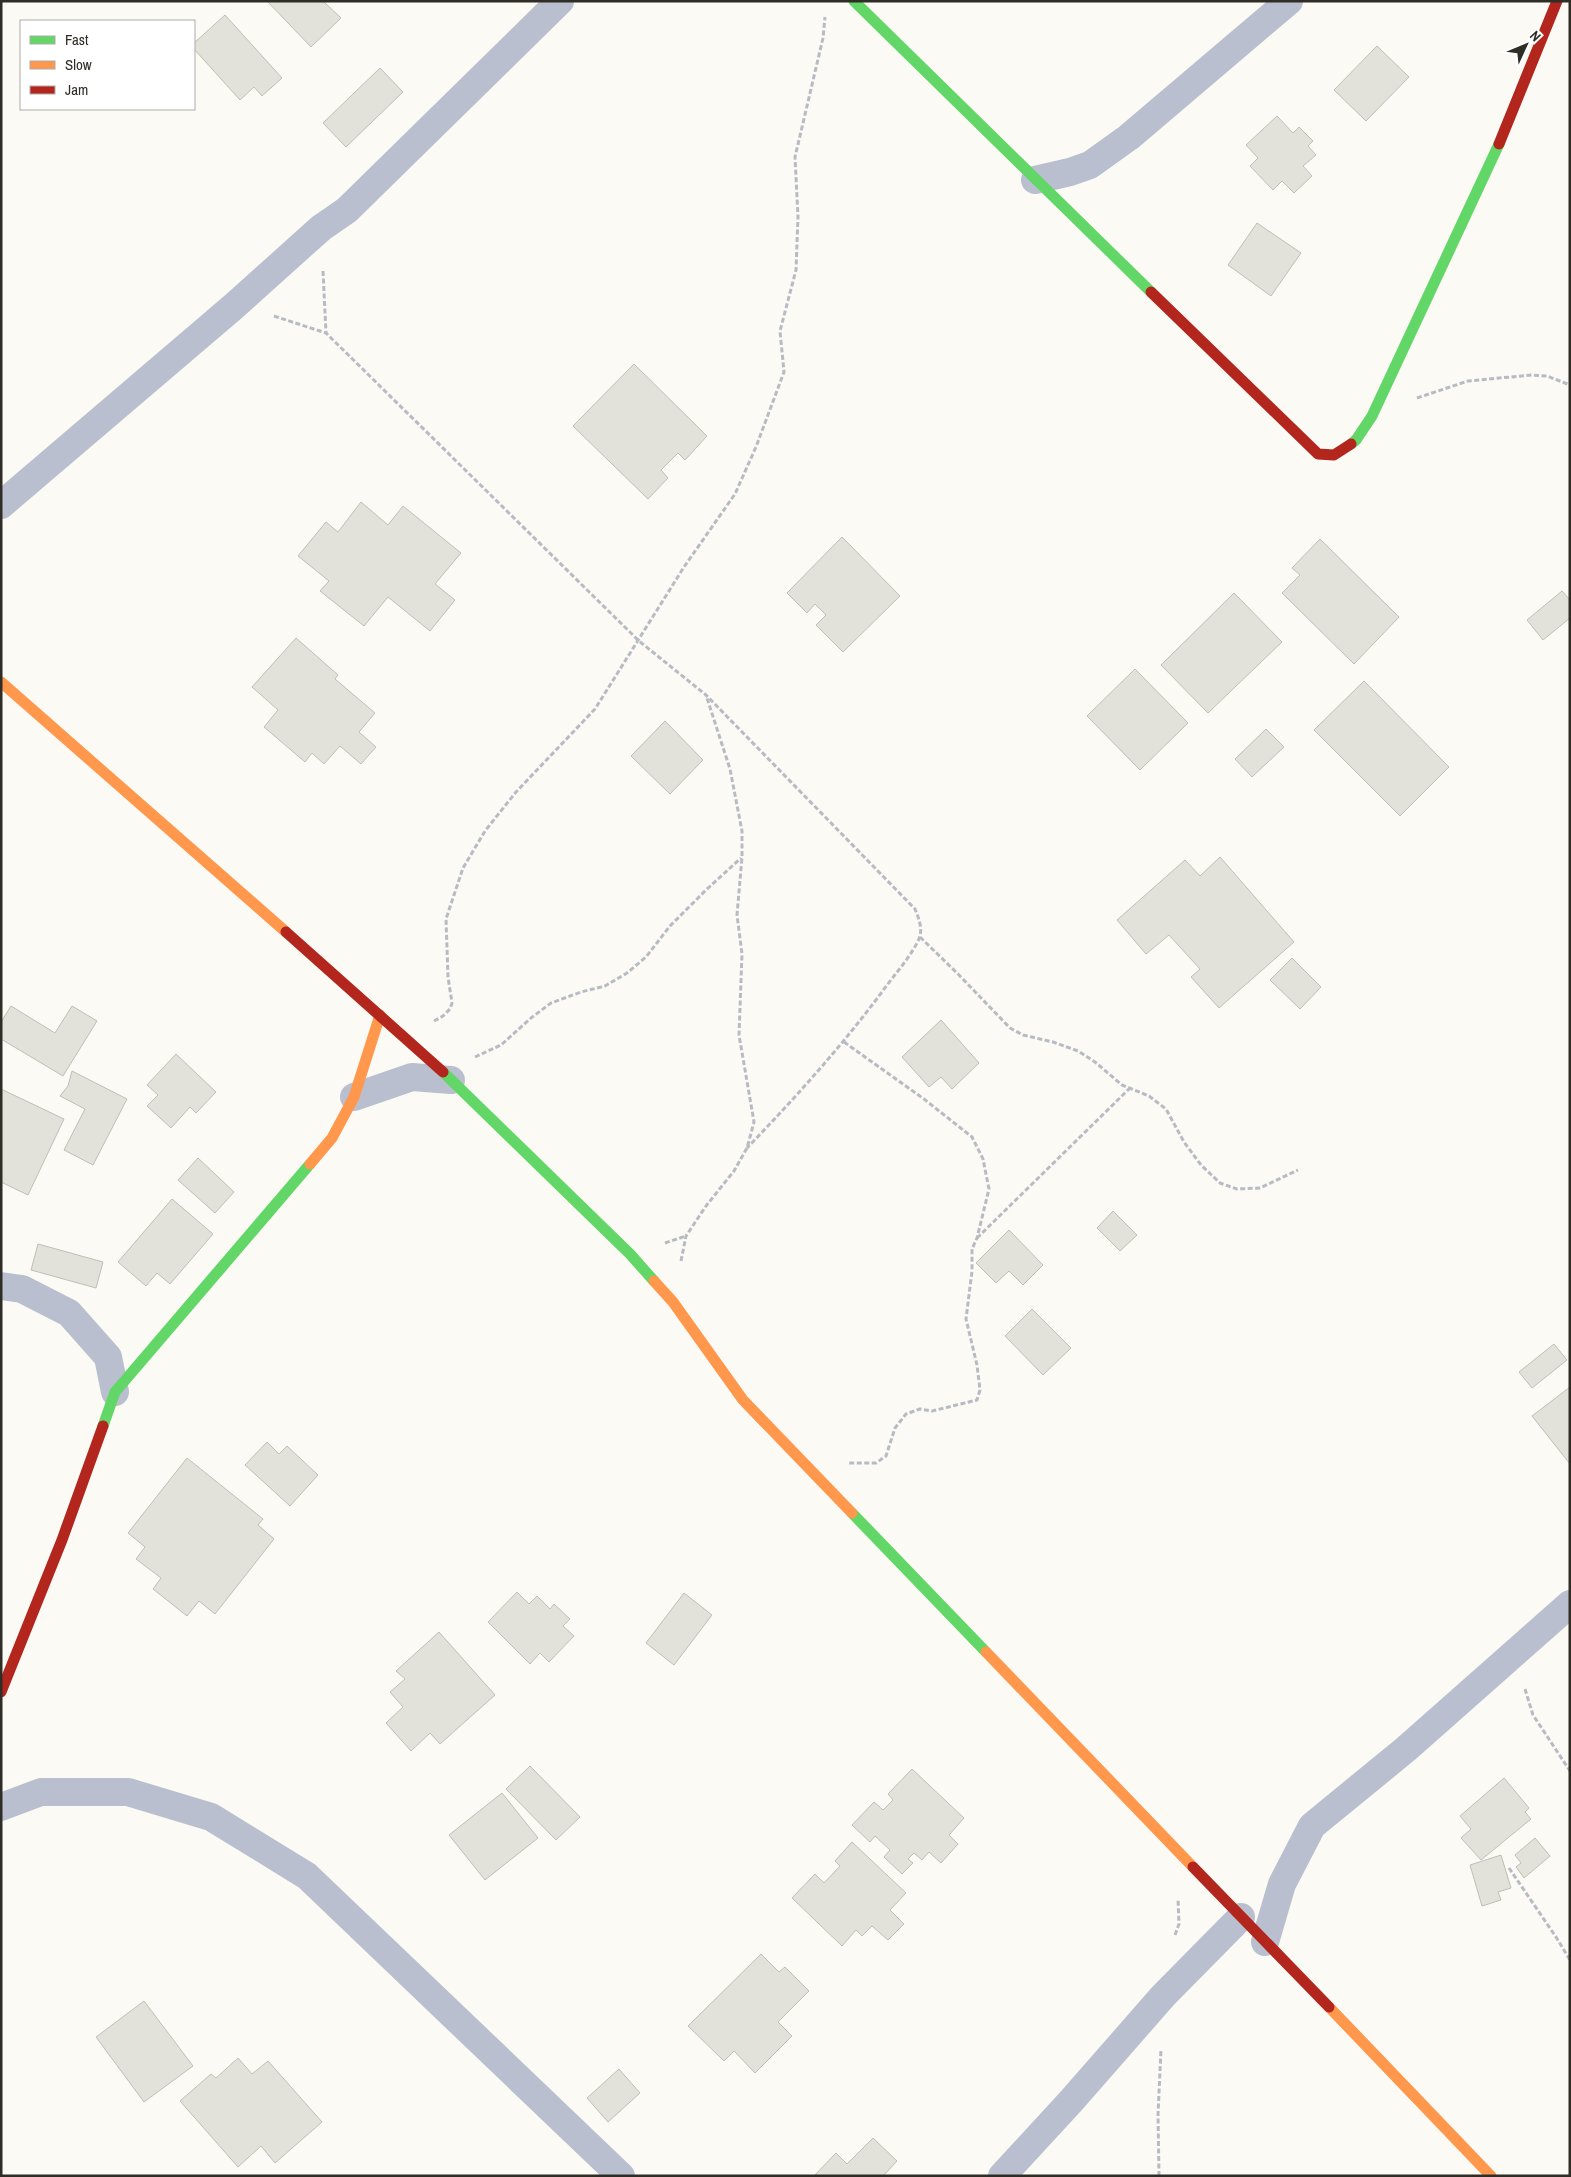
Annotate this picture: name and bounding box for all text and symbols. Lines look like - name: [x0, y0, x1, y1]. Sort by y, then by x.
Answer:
- legend: [20, 20, 195, 110]
- north arrow: [1501, 20, 1551, 70]
- text: N: [1526, 27, 1545, 45]
- text: Fast: [65, 29, 89, 50]
- text: Slow: [65, 54, 92, 75]
- text: Jam: [65, 79, 88, 100]

